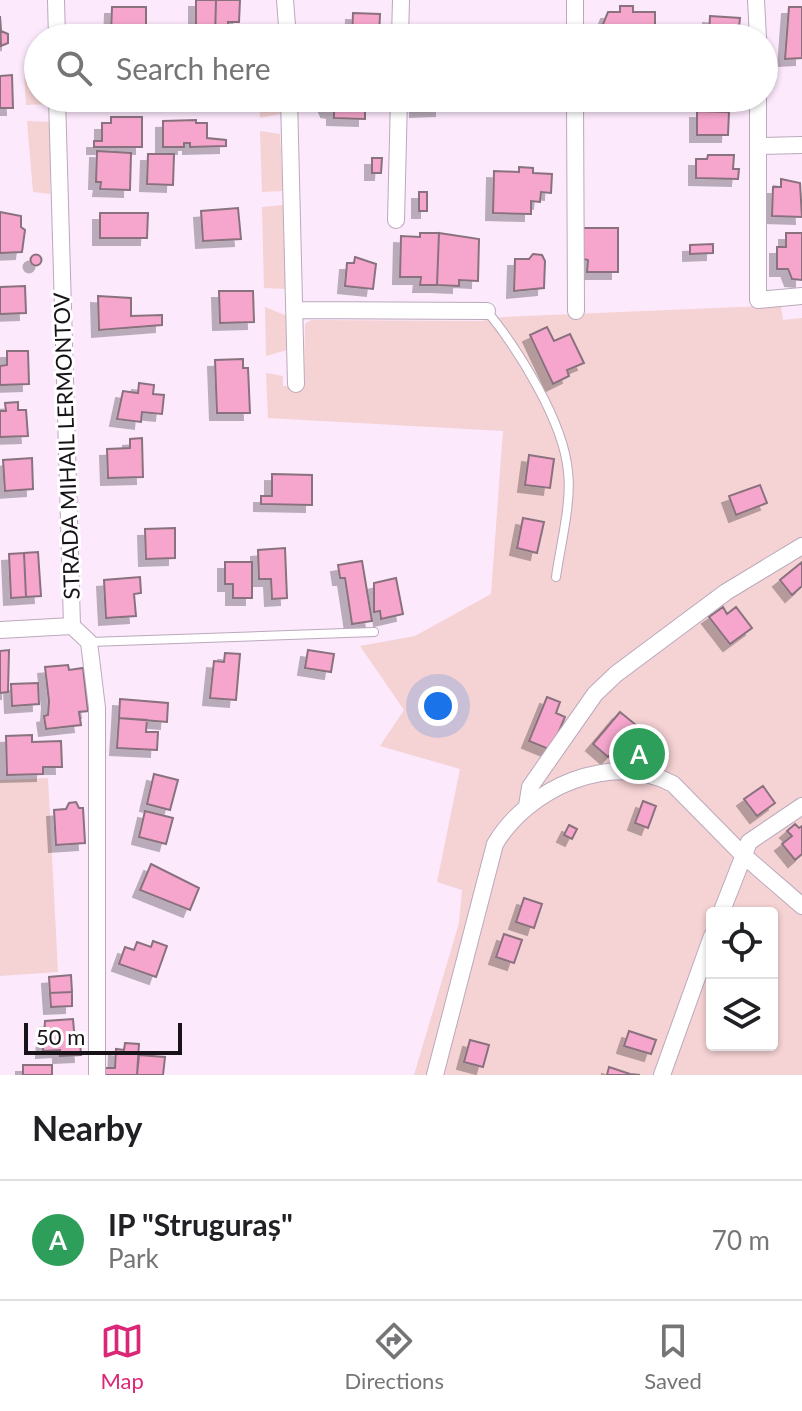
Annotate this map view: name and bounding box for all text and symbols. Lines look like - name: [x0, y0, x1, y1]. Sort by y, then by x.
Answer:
- search box: [24, 24, 778, 112]
- icon: search: [52, 46, 96, 90]
- text: Search here: [116, 50, 271, 86]
- street label: STRADA MIHAIL LERMONTOV: [47, 292, 85, 600]
- your location: [418, 686, 458, 726]
- pin: A: [613, 724, 665, 784]
- map controls: [706, 907, 778, 1051]
- button: locate: [706, 907, 778, 979]
- button: layers: [706, 979, 778, 1051]
- scale bar: [24, 1019, 182, 1055]
- text: 50 m: [36, 1023, 85, 1050]
- text: Nearby: [32, 1107, 143, 1148]
- text: IP "Struguraș": [108, 1206, 293, 1242]
- text: A: [49, 1224, 67, 1256]
- text: 70 m: [712, 1224, 770, 1256]
- text: Park: [108, 1242, 159, 1274]
- tab: Map: [100, 1319, 144, 1394]
- tab: Directions: [345, 1319, 444, 1394]
- tab: Saved: [644, 1319, 702, 1394]

